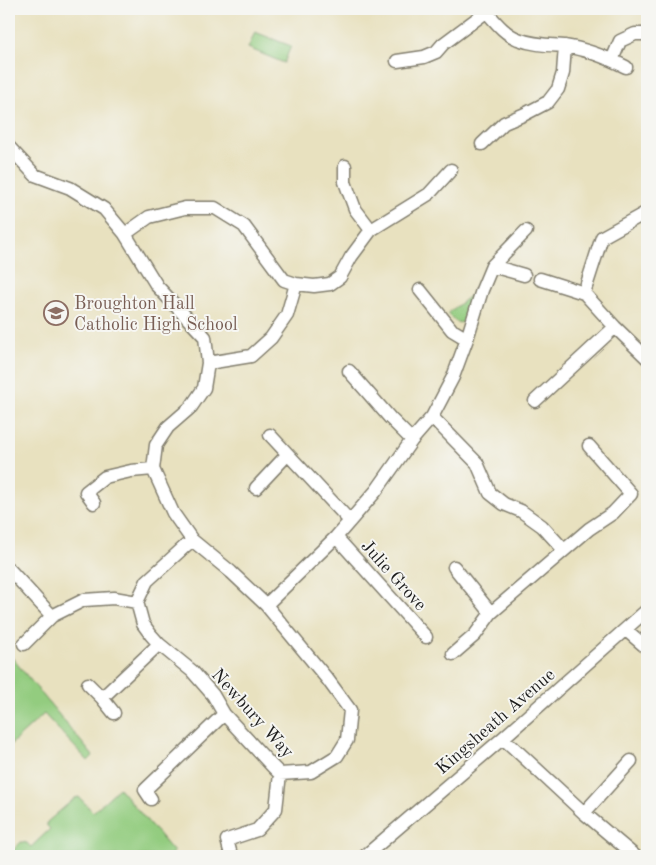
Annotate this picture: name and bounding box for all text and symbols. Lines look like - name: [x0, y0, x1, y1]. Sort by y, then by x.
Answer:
- place label: Broughton Hall Catholic High School: [74, 295, 238, 334]
- school or university icon: Broughton Hall Catholic High School: [43, 300, 69, 326]
- street label: Julie Grove: [357, 537, 429, 614]
- street label: Kingsheath Avenue: [433, 665, 559, 778]
- street label: Newbury Way: [208, 666, 297, 762]

